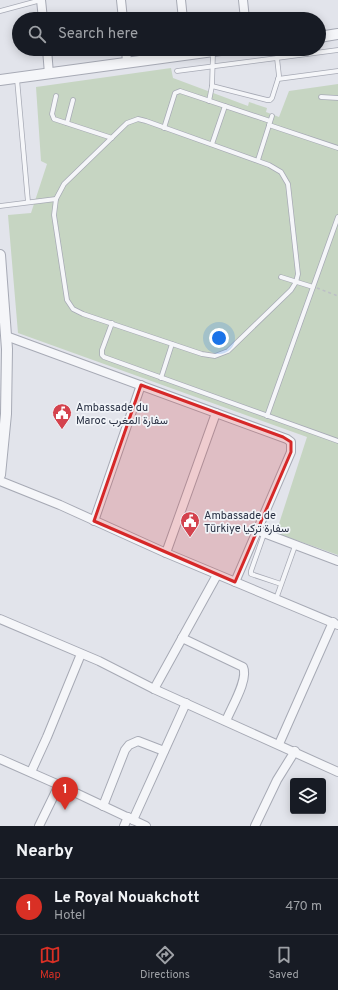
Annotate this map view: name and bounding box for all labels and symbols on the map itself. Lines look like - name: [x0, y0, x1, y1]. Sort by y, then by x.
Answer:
- your location: [209, 328, 229, 348]
- place label: Ambassade du Maroc سفارة المغرب: [76, 401, 168, 428]
- public building icon: Ambassade du Maroc سفارة المغرب: [51, 402, 73, 430]
- place label: Ambassade de Türkiye سفارة تركيا: [204, 509, 290, 536]
- public building icon: Ambassade de Türkiye سفارة تركيا: [179, 510, 201, 538]
- pin: 1: [52, 777, 78, 810]

